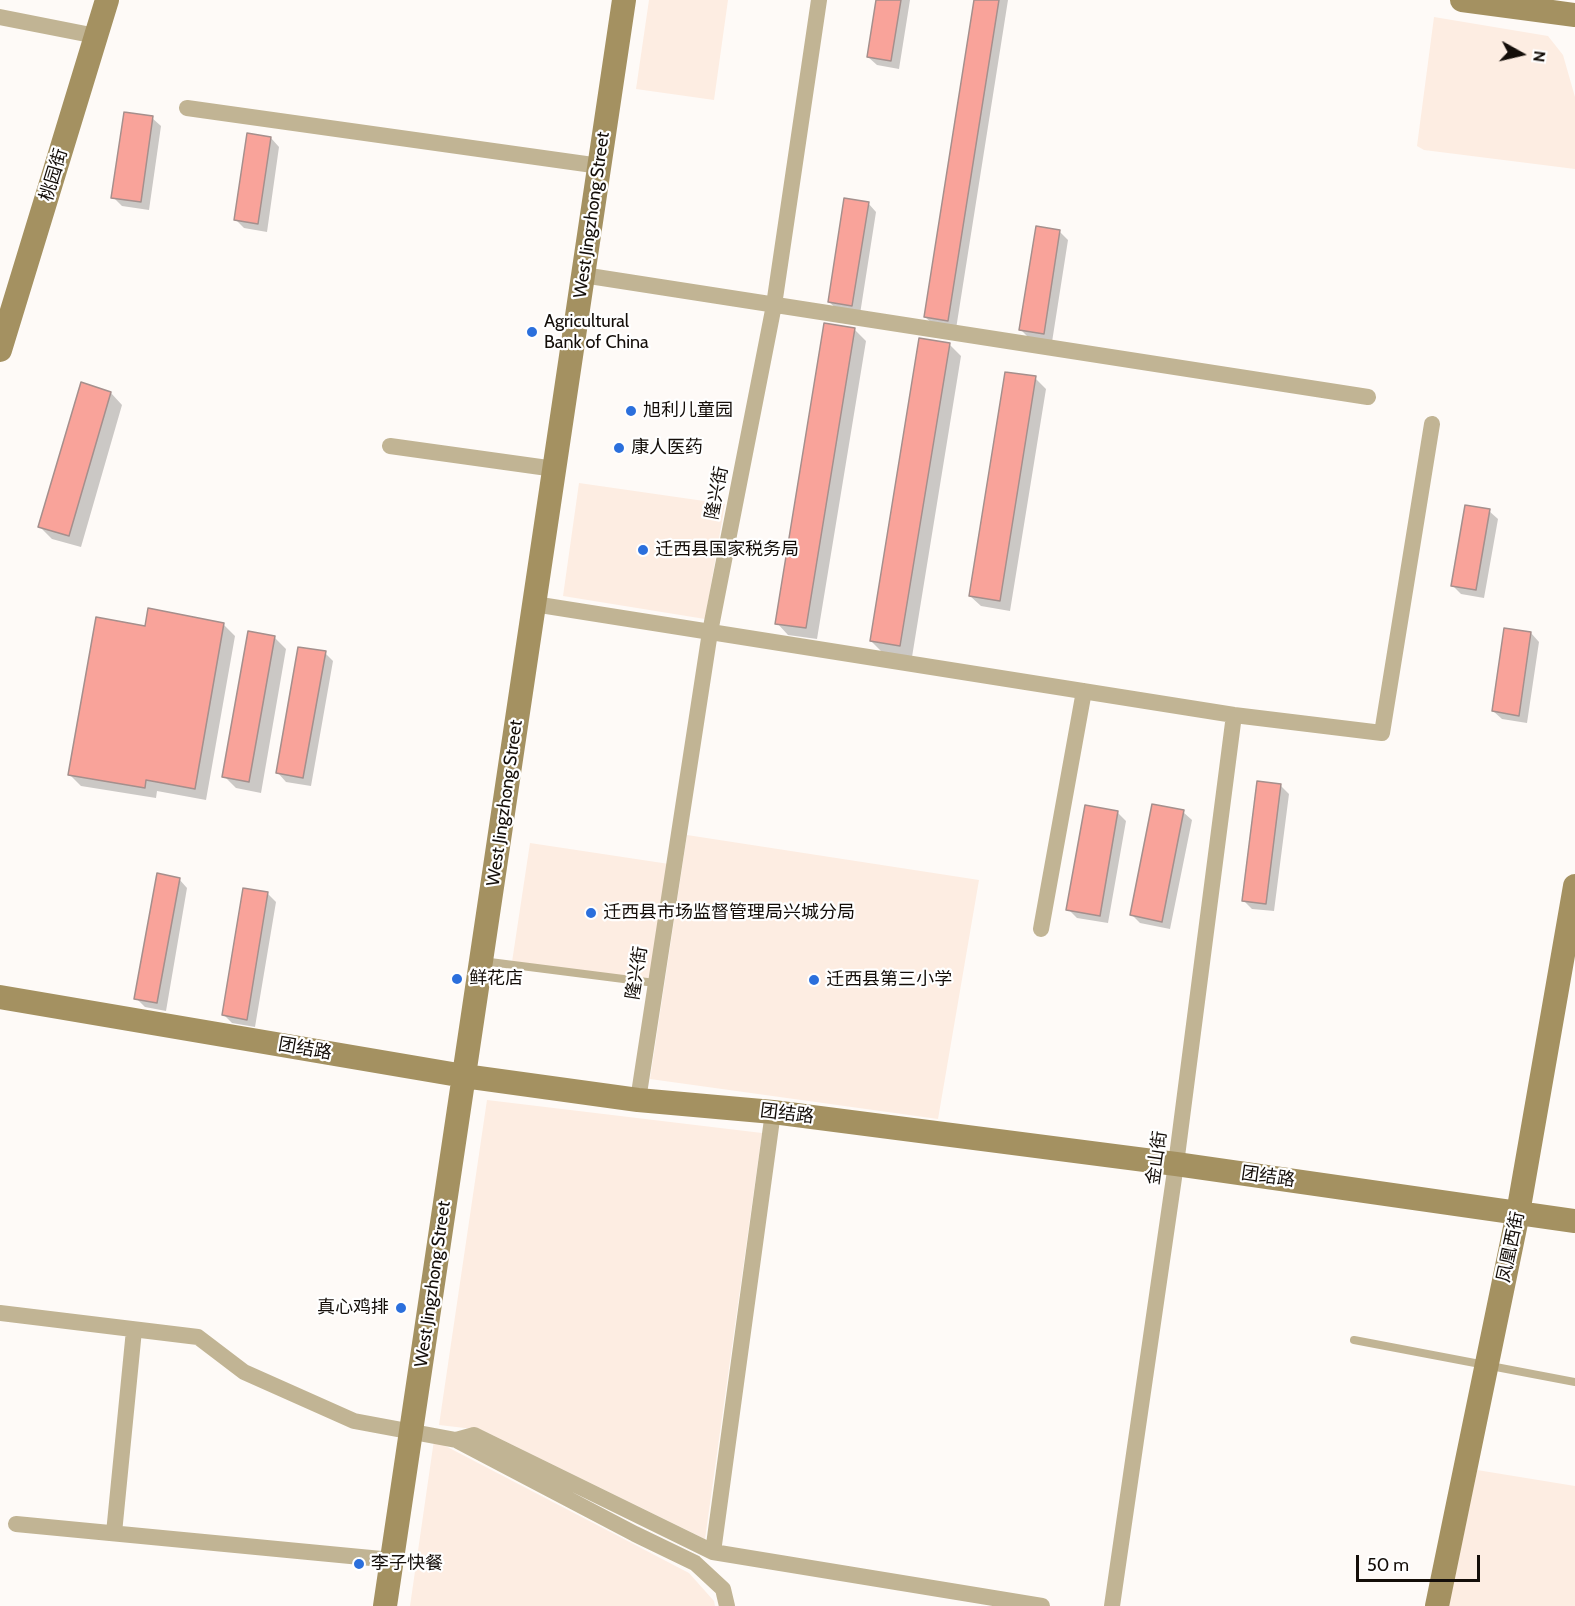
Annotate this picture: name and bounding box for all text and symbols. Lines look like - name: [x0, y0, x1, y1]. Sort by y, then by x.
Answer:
- north arrow: [1491, 24, 1551, 84]
- text: N: [1529, 50, 1550, 63]
- street label: West Jingzhong Street: [570, 130, 614, 300]
- street label: 桃园街: [36, 146, 72, 204]
- place label: Agricultural Bank of China: [544, 311, 649, 354]
- marker: Agricultural Bank of China: [525, 325, 539, 339]
- place label: 旭利儿童园: [643, 400, 733, 422]
- marker: 旭利儿童园: [624, 404, 638, 418]
- place label: 康人医药: [631, 437, 703, 459]
- marker: 康人医药: [612, 441, 626, 455]
- street label: 隆兴街: [701, 464, 733, 522]
- place label: 迁西县国家税务局: [655, 539, 799, 561]
- marker: 迁西县国家税务局: [636, 543, 650, 557]
- street label: West Jingzhong Street: [483, 718, 527, 888]
- place label: 迁西县市场监督管理局兴城分局: [603, 902, 855, 924]
- marker: 迁西县市场监督管理局兴城分局: [584, 906, 598, 920]
- street label: 隆兴街: [622, 945, 652, 1001]
- place label: 鲜花店: [469, 968, 523, 990]
- place label: 迁西县第三小学: [826, 969, 952, 991]
- marker: 鲜花店: [450, 972, 464, 986]
- marker: 迁西县第三小学: [807, 973, 821, 987]
- street label: 团结路: [277, 1034, 333, 1064]
- street label: 团结路: [759, 1100, 815, 1128]
- street label: 金山街: [1143, 1130, 1171, 1186]
- street label: 团结路: [1240, 1163, 1296, 1191]
- street label: West Jingzhong Street: [411, 1199, 455, 1369]
- street label: 凤凰西街: [1493, 1210, 1529, 1284]
- place label: 真心鸡排: [317, 1297, 389, 1319]
- marker: 真心鸡排: [394, 1301, 408, 1315]
- scale bar: [1359, 1543, 1484, 1581]
- place label: 李子快餐: [371, 1553, 443, 1575]
- text: 50 m: [1367, 1554, 1409, 1576]
- marker: 李子快餐: [352, 1557, 366, 1571]

